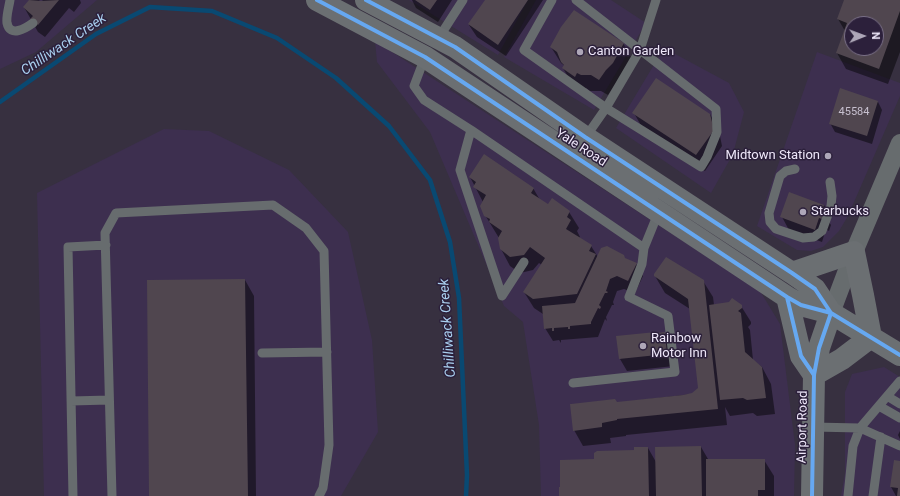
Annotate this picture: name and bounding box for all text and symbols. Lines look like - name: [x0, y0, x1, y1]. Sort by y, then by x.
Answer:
- water label: Chilliwack Creek: [18, 10, 110, 80]
- north arrow: [844, 16, 884, 56]
- text: N: [869, 32, 882, 40]
- place label: Canton Garden: [588, 44, 674, 60]
- marker: Canton Garden: [575, 47, 585, 57]
- house number: 45584: [839, 105, 869, 119]
- street label: Yale Road: [553, 126, 609, 170]
- place label: Midtown Station: [725, 148, 820, 164]
- marker: Midtown Station: [823, 151, 833, 161]
- place label: Starbucks: [811, 204, 869, 220]
- marker: Starbucks: [798, 207, 808, 217]
- water label: Chilliwack Creek: [436, 278, 460, 378]
- place label: Rainbow Motor Inn: [651, 331, 707, 362]
- marker: Rainbow Motor Inn: [638, 341, 648, 351]
- street label: Airport Road: [795, 390, 811, 464]

